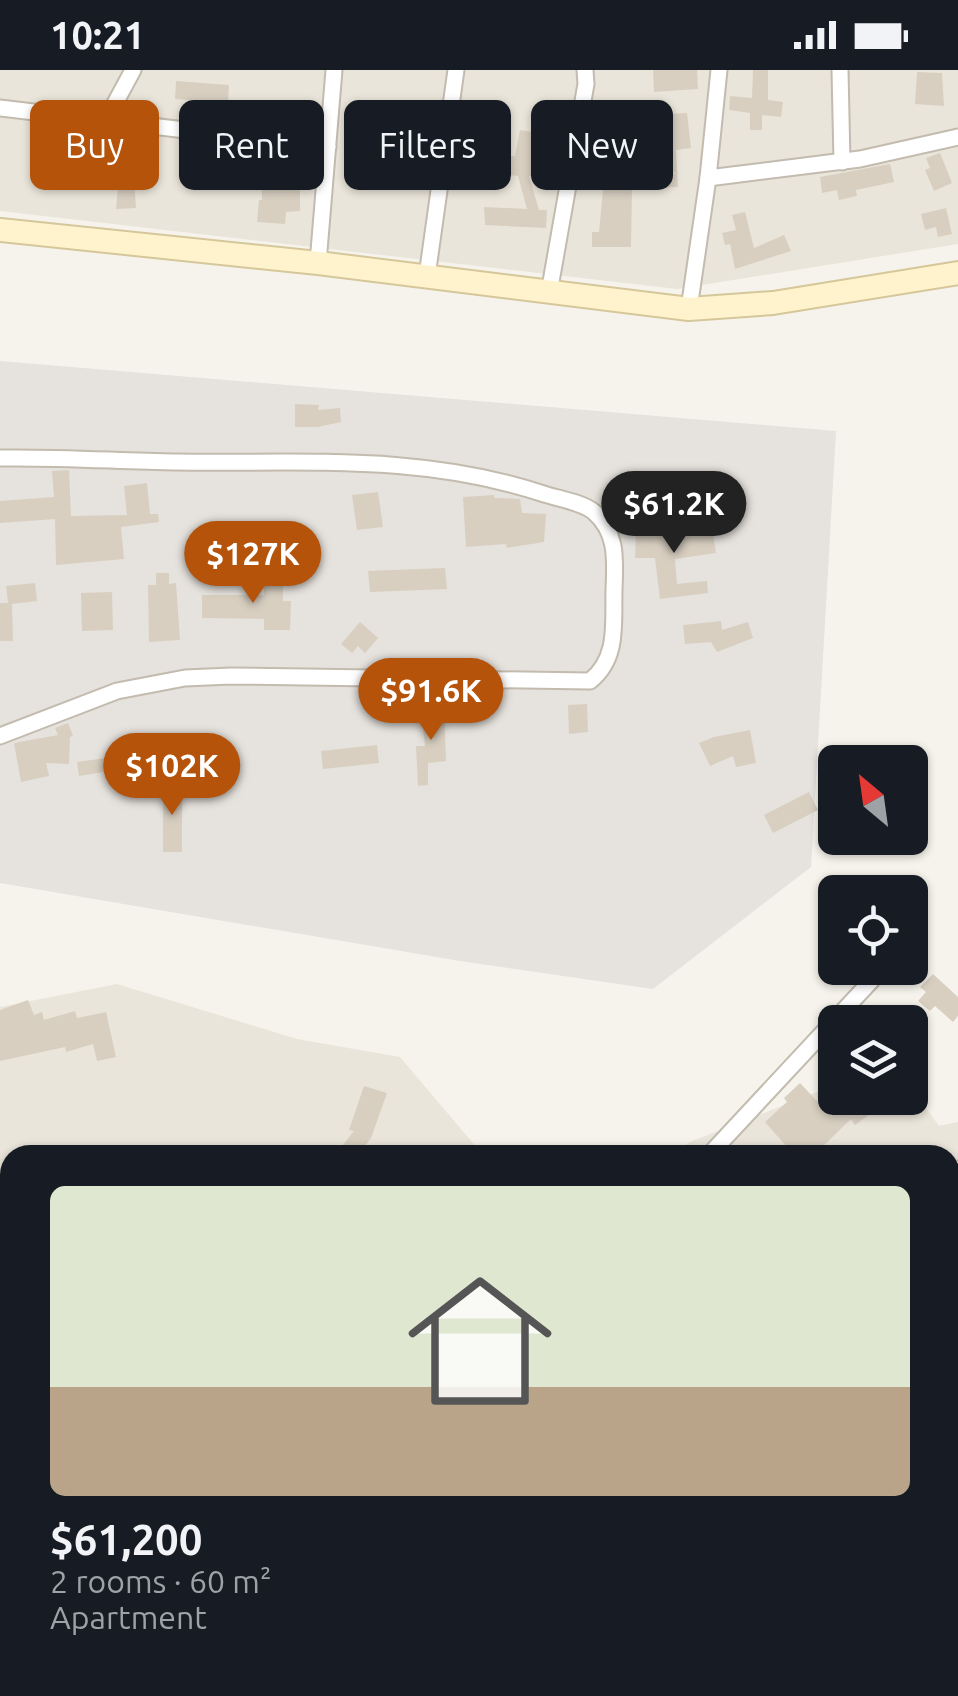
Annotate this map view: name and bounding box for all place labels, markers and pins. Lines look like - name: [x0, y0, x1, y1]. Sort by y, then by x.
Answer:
- pin: $61.2K: [593, 471, 755, 556]
- pin: $127K: [183, 521, 323, 606]
- pin: $91.6K: [350, 658, 512, 743]
- pin: $102K: [102, 733, 242, 818]

